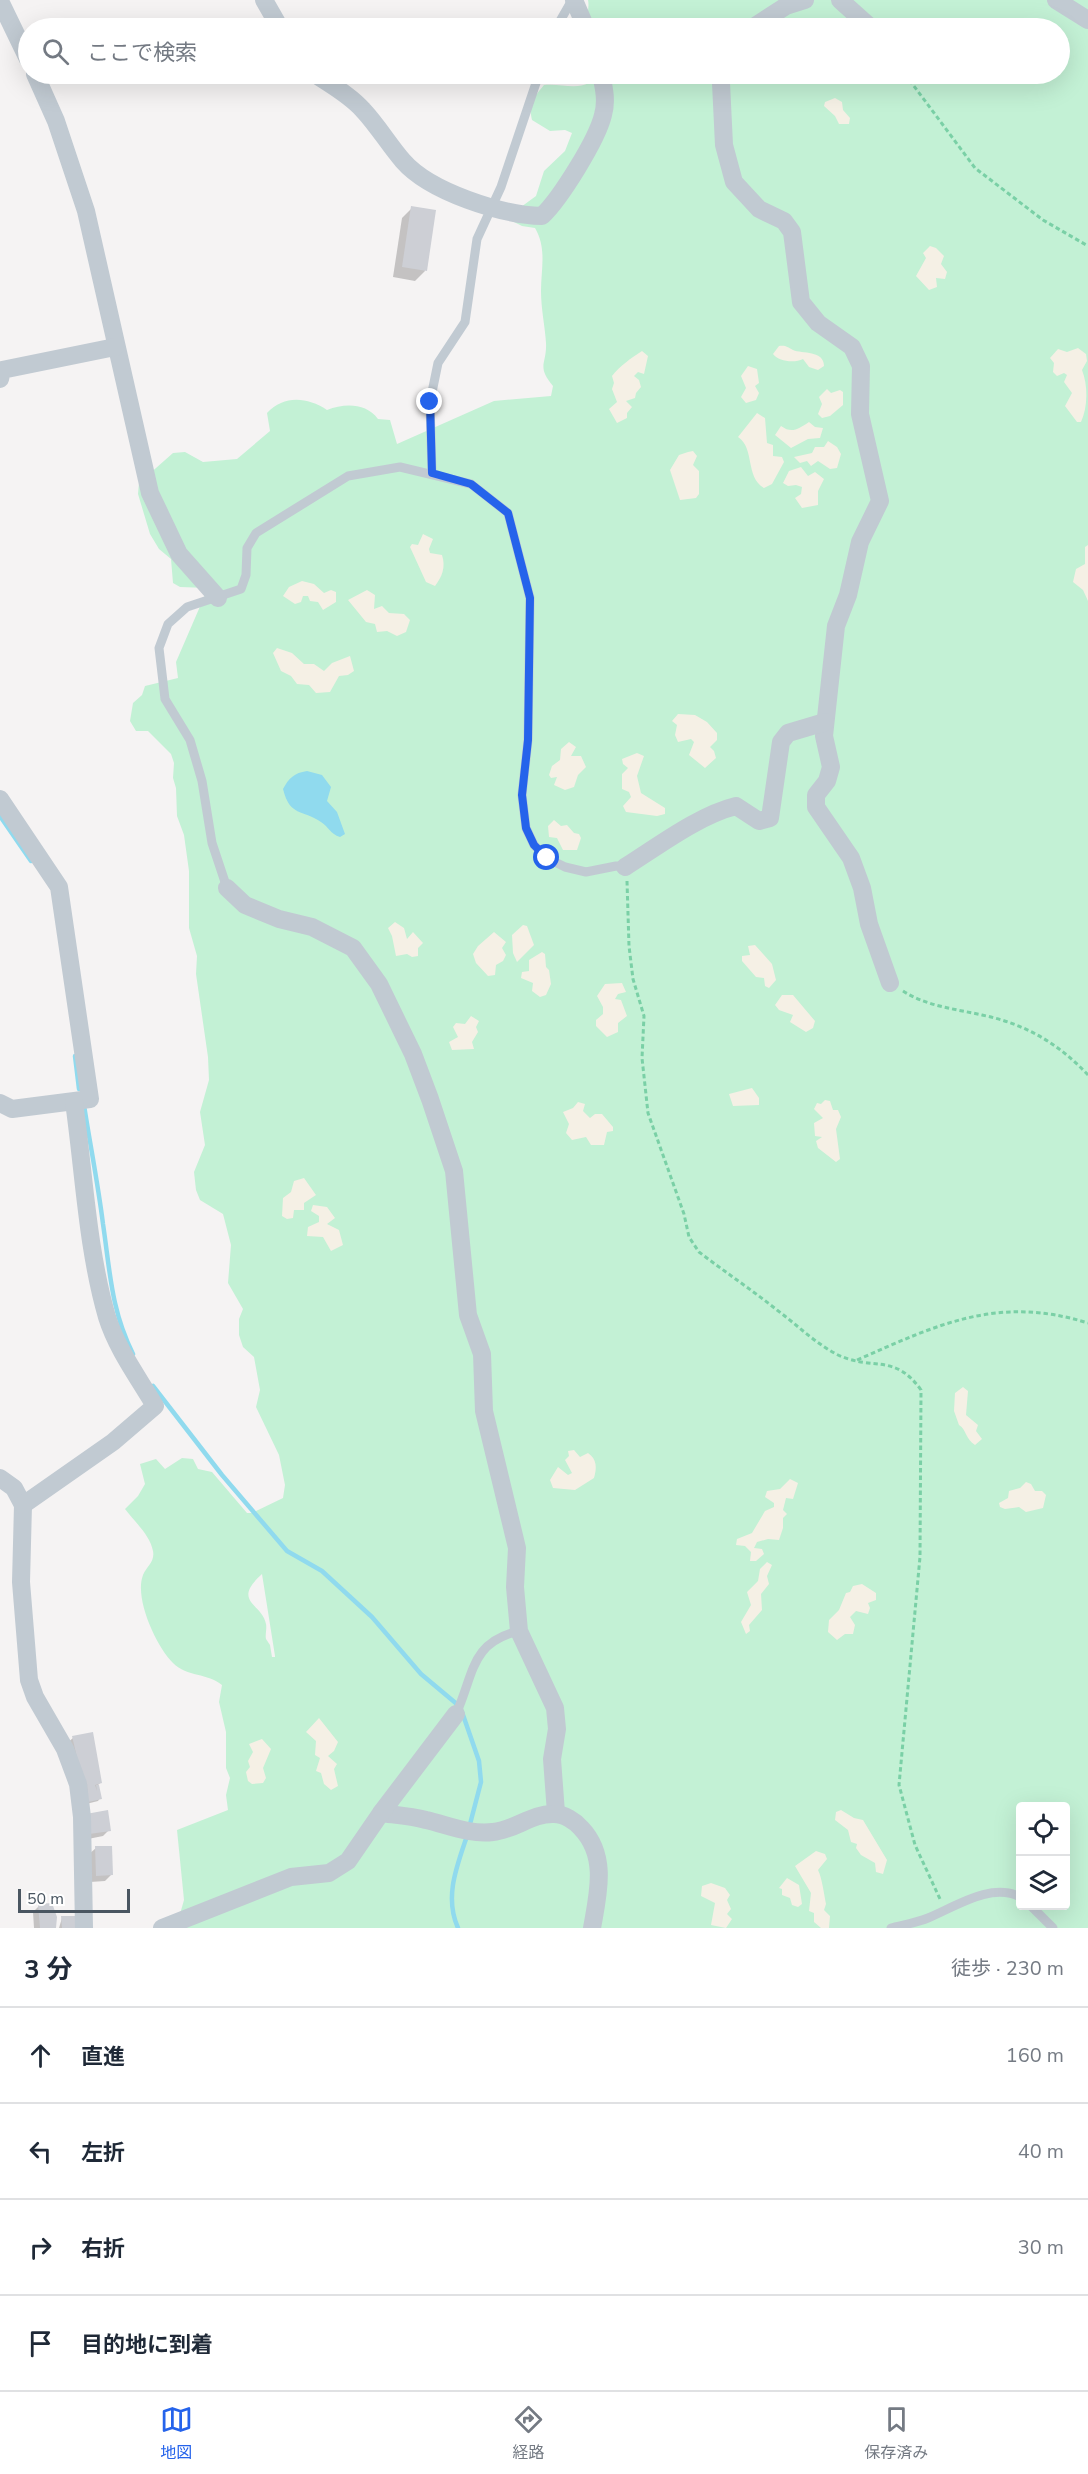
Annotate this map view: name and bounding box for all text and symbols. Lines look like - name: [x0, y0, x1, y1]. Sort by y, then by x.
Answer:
- search box: [18, 18, 1070, 84]
- icon: search: [39, 35, 72, 68]
- text: ここで検索: [87, 38, 197, 68]
- route end: [416, 388, 442, 414]
- route start: [533, 844, 559, 870]
- map controls: [1016, 1802, 1070, 1910]
- button: locate: [1016, 1802, 1070, 1856]
- button: layers: [1016, 1856, 1070, 1910]
- scale bar: [18, 1886, 130, 1914]
- text: 50 m: [27, 1888, 64, 1910]
- text: 3 分: [24, 1952, 73, 1987]
- text: 徒歩 · 230 m: [951, 1955, 1064, 1982]
- icon: ahead: [24, 2039, 57, 2072]
- text: 直進: [81, 2042, 125, 2072]
- text: 160 m: [1006, 2042, 1064, 2069]
- icon: left: [24, 2135, 57, 2168]
- text: 左折: [81, 2138, 125, 2168]
- text: 40 m: [1018, 2138, 1064, 2165]
- icon: right: [24, 2231, 57, 2264]
- text: 右折: [81, 2234, 125, 2264]
- text: 30 m: [1018, 2234, 1064, 2261]
- icon: arrive: [24, 2327, 57, 2360]
- text: 目的地に到着: [81, 2330, 213, 2360]
- tab: 地図: [160, 2403, 193, 2464]
- tab: 経路: [512, 2403, 545, 2464]
- tab: 保存済み: [864, 2403, 928, 2464]

